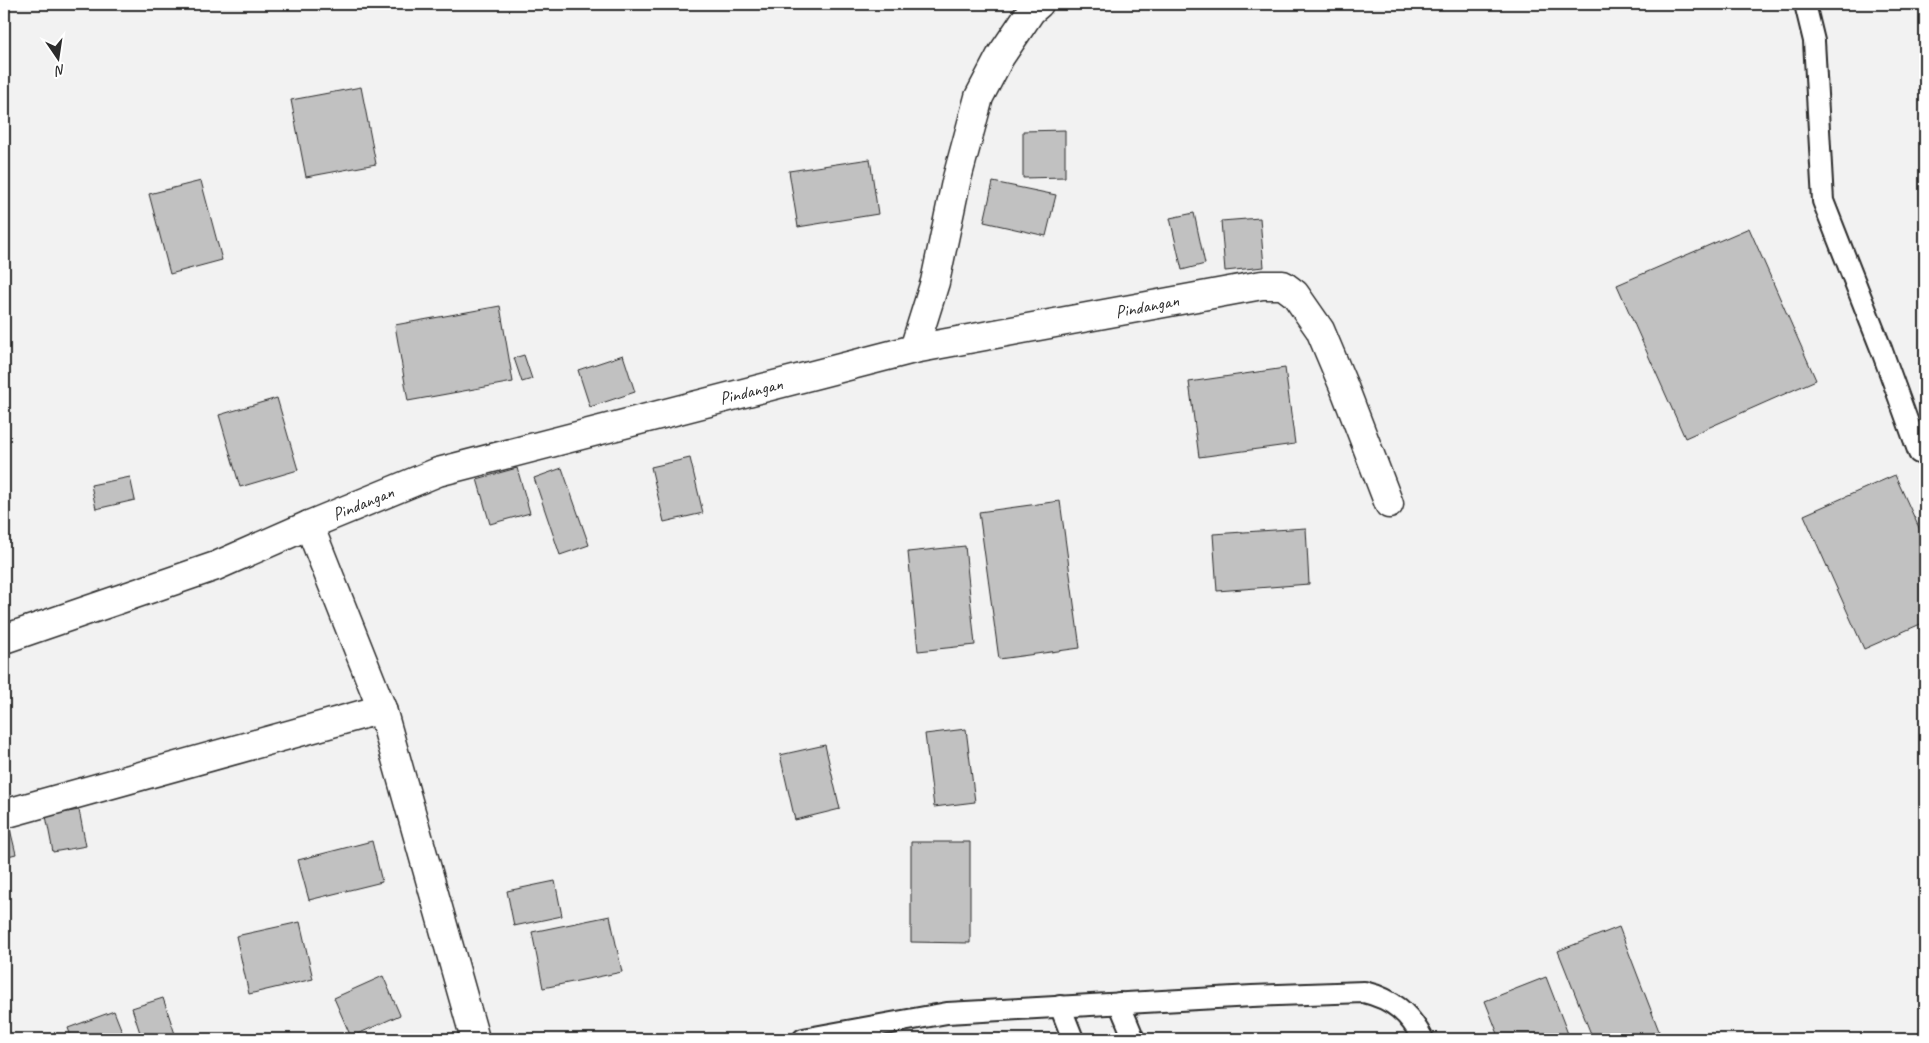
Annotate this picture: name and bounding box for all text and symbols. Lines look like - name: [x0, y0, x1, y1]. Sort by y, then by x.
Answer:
- north arrow: [32, 32, 82, 82]
- text: N: [52, 61, 67, 80]
- street label: Pindangan: [1113, 289, 1182, 323]
- street label: Pindangan: [717, 372, 786, 409]
- street label: Pindangan: [329, 480, 398, 525]

